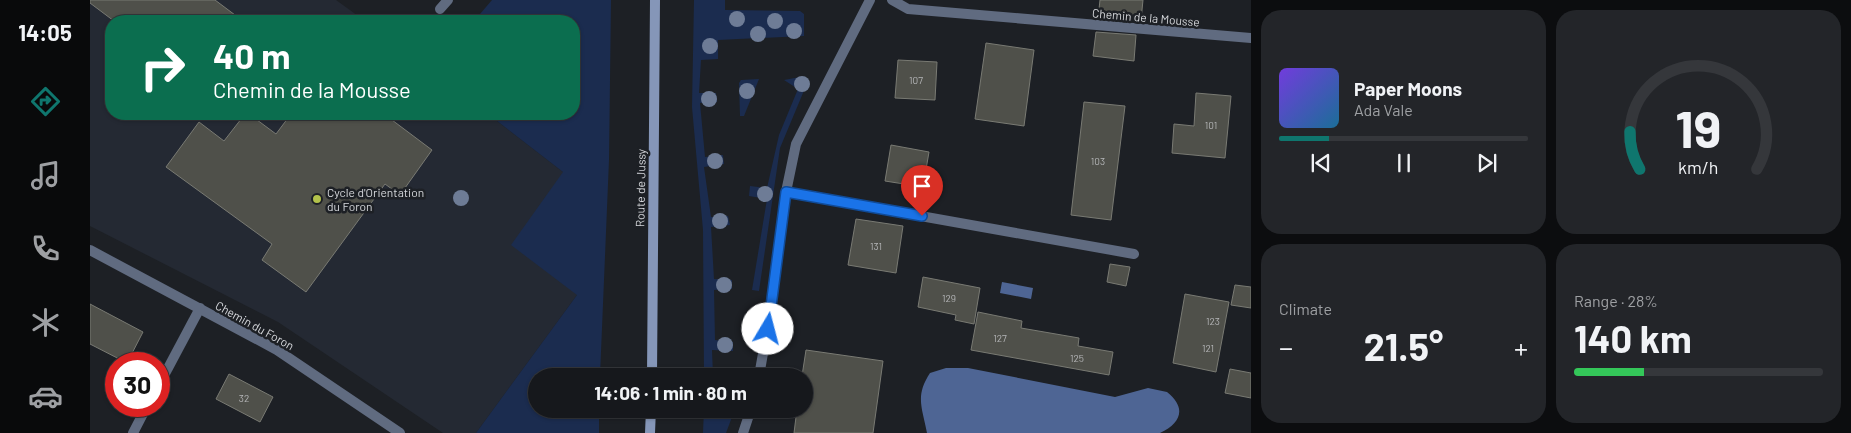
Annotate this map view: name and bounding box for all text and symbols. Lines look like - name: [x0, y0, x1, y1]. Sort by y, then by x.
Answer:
- street label: Chemin de la Mousse: [1092, 5, 1200, 29]
- text: 14:05: [18, 19, 72, 45]
- text: 40 m: [213, 34, 290, 76]
- icon: right: [130, 35, 195, 100]
- house number: 107: [909, 74, 923, 86]
- text: Chemin de la Mousse: [213, 76, 411, 102]
- text: Paper Moons: [1354, 77, 1462, 100]
- icon: directions: [28, 84, 63, 119]
- text: 19: [1675, 96, 1722, 158]
- text: Ada Vale: [1354, 100, 1413, 119]
- house number: 101: [1205, 119, 1217, 131]
- street label: Route de Jussy: [632, 148, 648, 227]
- icon: previous: [1307, 149, 1335, 177]
- icon: pause: [1390, 149, 1418, 177]
- icon: next: [1473, 149, 1501, 177]
- house number: 103: [1091, 155, 1105, 167]
- text: km/h: [1678, 156, 1719, 178]
- icon: music: [28, 158, 63, 193]
- pin: [901, 165, 943, 216]
- icon: arrive: [908, 172, 936, 200]
- place label: Cycle d'Orientation du Foron: [327, 185, 424, 213]
- marker: Cycle d'Orientation du Foron: [311, 193, 323, 205]
- icon: phone: [28, 231, 63, 266]
- house number: 131: [870, 240, 882, 252]
- text: Range · 28%: [1574, 291, 1658, 310]
- house number: 129: [942, 292, 956, 304]
- street label: Chemin du Foron: [213, 298, 297, 352]
- text: Climate: [1279, 299, 1332, 318]
- position arrow: [741, 302, 793, 354]
- icon: climate: [28, 305, 63, 340]
- house number: 123: [1206, 315, 1220, 327]
- text: 140 km: [1574, 315, 1692, 361]
- text: 21.5°: [1364, 323, 1443, 369]
- text: −: [1279, 330, 1293, 364]
- text: +: [1514, 330, 1528, 364]
- house number: 127: [993, 332, 1007, 344]
- house number: 121: [1202, 342, 1214, 354]
- speed limit sign: 30: [105, 352, 170, 417]
- house number: 125: [1070, 352, 1084, 364]
- icon: car: [28, 379, 63, 414]
- text: 14:06 · 1 min · 80 m: [594, 381, 747, 404]
- house number: 32: [239, 392, 249, 404]

